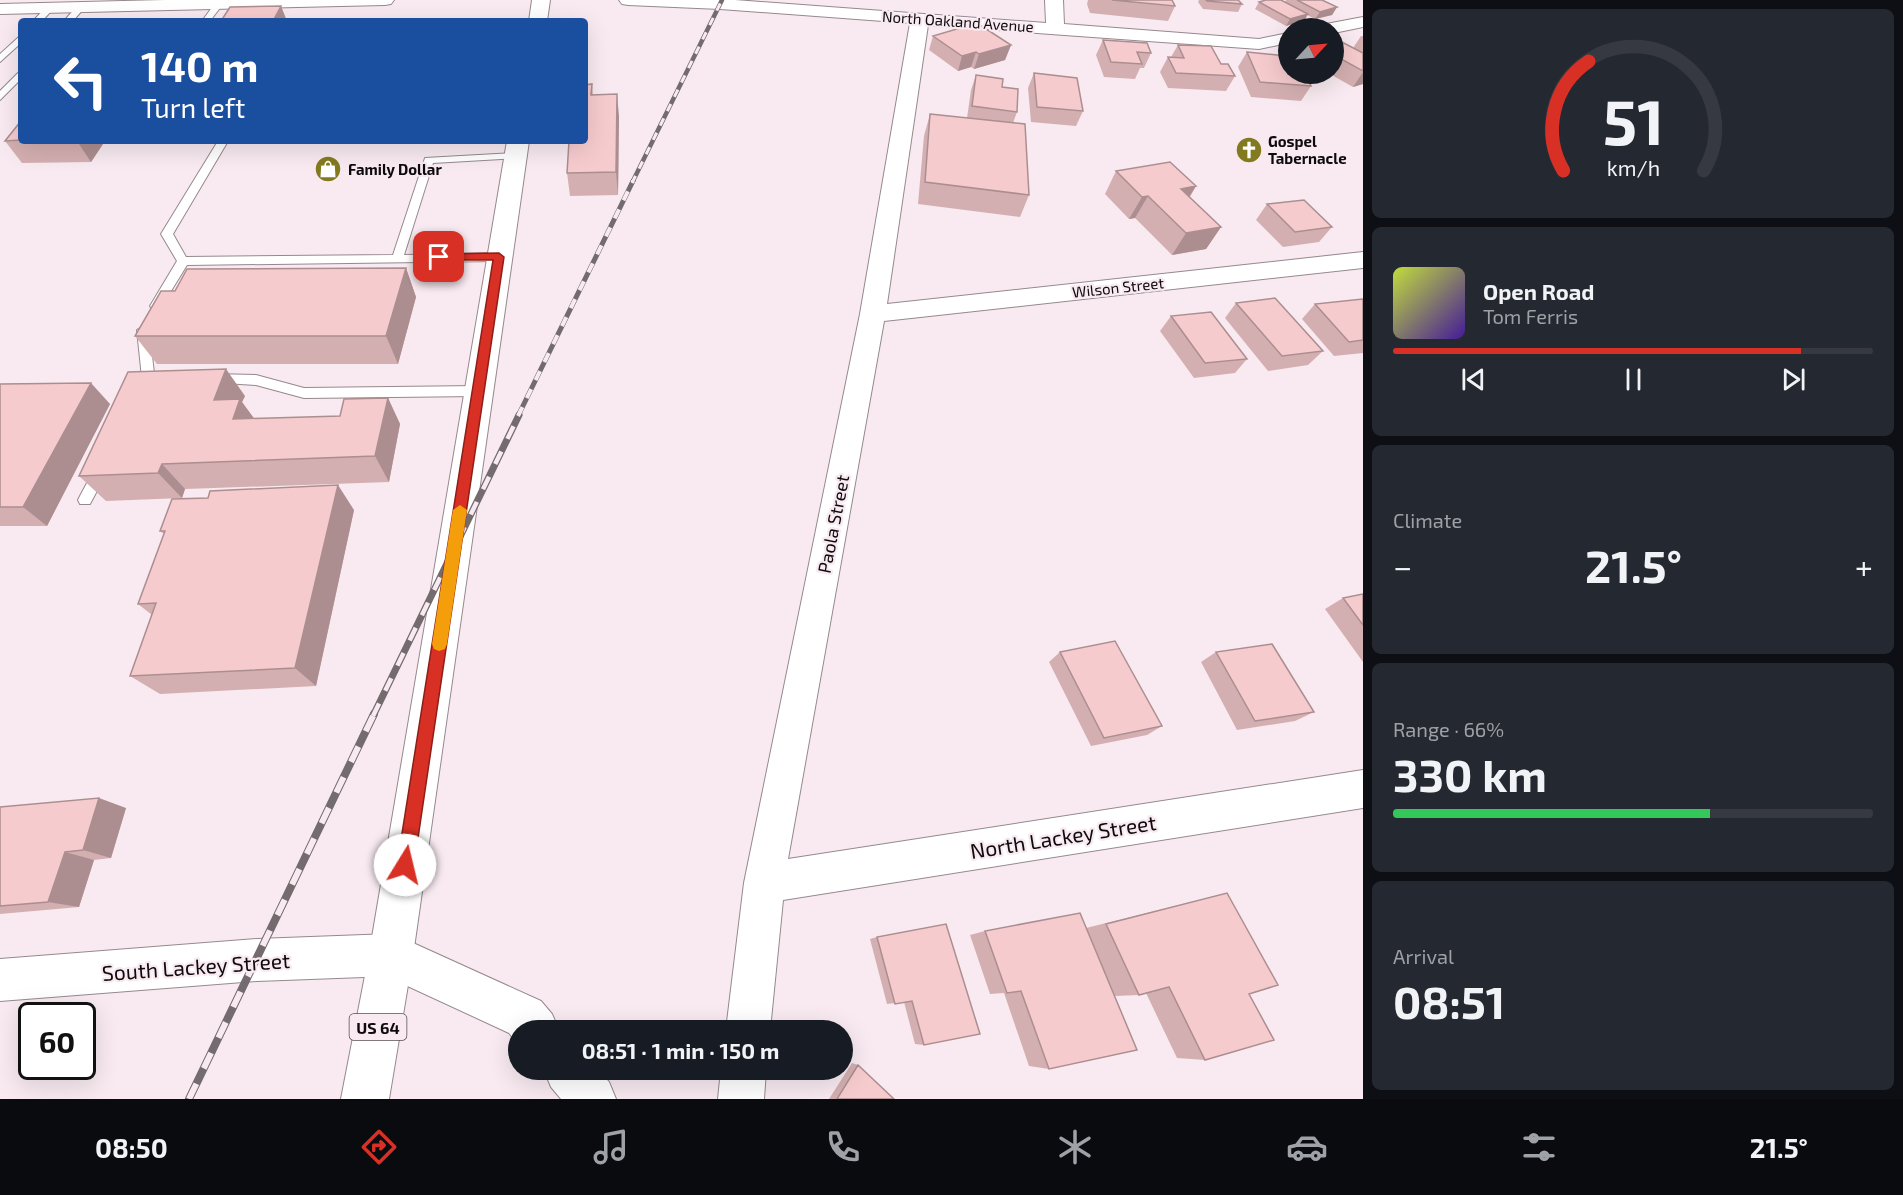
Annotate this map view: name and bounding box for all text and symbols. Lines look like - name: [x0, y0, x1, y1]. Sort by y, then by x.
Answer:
- street label: North Oakland Avenue: [882, 7, 1034, 35]
- north arrow: [1278, 18, 1344, 84]
- map controls: [1278, 18, 1344, 84]
- text: 140 m: [141, 40, 258, 90]
- icon: left: [42, 42, 120, 120]
- text: 51: [1602, 83, 1664, 158]
- text: Turn left: [141, 91, 245, 123]
- place label: Gospel Tabernacle: [1268, 132, 1347, 167]
- church icon: Gospel Tabernacle: [1234, 135, 1264, 165]
- shop icon: Family Dollar: [313, 154, 343, 184]
- text: km/h: [1606, 155, 1660, 180]
- place label: Family Dollar: [348, 160, 442, 179]
- pin: [413, 231, 464, 282]
- icon: arrive: [422, 240, 455, 273]
- street label: Wilson Street: [1071, 273, 1165, 301]
- text: Open Road: [1483, 278, 1595, 304]
- text: Tom Ferris: [1483, 304, 1578, 328]
- icon: previous: [1457, 363, 1490, 396]
- icon: pause: [1617, 363, 1650, 396]
- icon: next: [1777, 363, 1810, 396]
- street label: Paola Street: [813, 473, 853, 575]
- text: Climate: [1393, 508, 1462, 532]
- text: 21.5°: [1585, 538, 1682, 592]
- text: −: [1393, 546, 1412, 586]
- text: +: [1855, 546, 1873, 586]
- text: Range · 66%: [1393, 717, 1504, 741]
- text: 330 km: [1393, 747, 1547, 801]
- street label: North Lackey Street: [968, 809, 1158, 863]
- position arrow: [373, 833, 437, 897]
- text: Arrival: [1393, 944, 1454, 968]
- street label: South Lackey Street: [101, 947, 291, 985]
- text: 08:51: [1393, 974, 1505, 1028]
- speed limit sign: 60: [18, 1002, 96, 1080]
- road number: US 64: [350, 1014, 406, 1040]
- text: 08:51 · 1 min · 150 m: [582, 1037, 779, 1063]
- icon: directions: [358, 1126, 400, 1168]
- icon: music: [590, 1126, 632, 1168]
- icon: phone: [822, 1126, 864, 1168]
- icon: climate: [1054, 1126, 1096, 1168]
- icon: car: [1286, 1126, 1328, 1168]
- icon: filters: [1518, 1126, 1560, 1168]
- text: 08:50: [95, 1131, 168, 1163]
- text: 21.5°: [1750, 1131, 1808, 1163]

